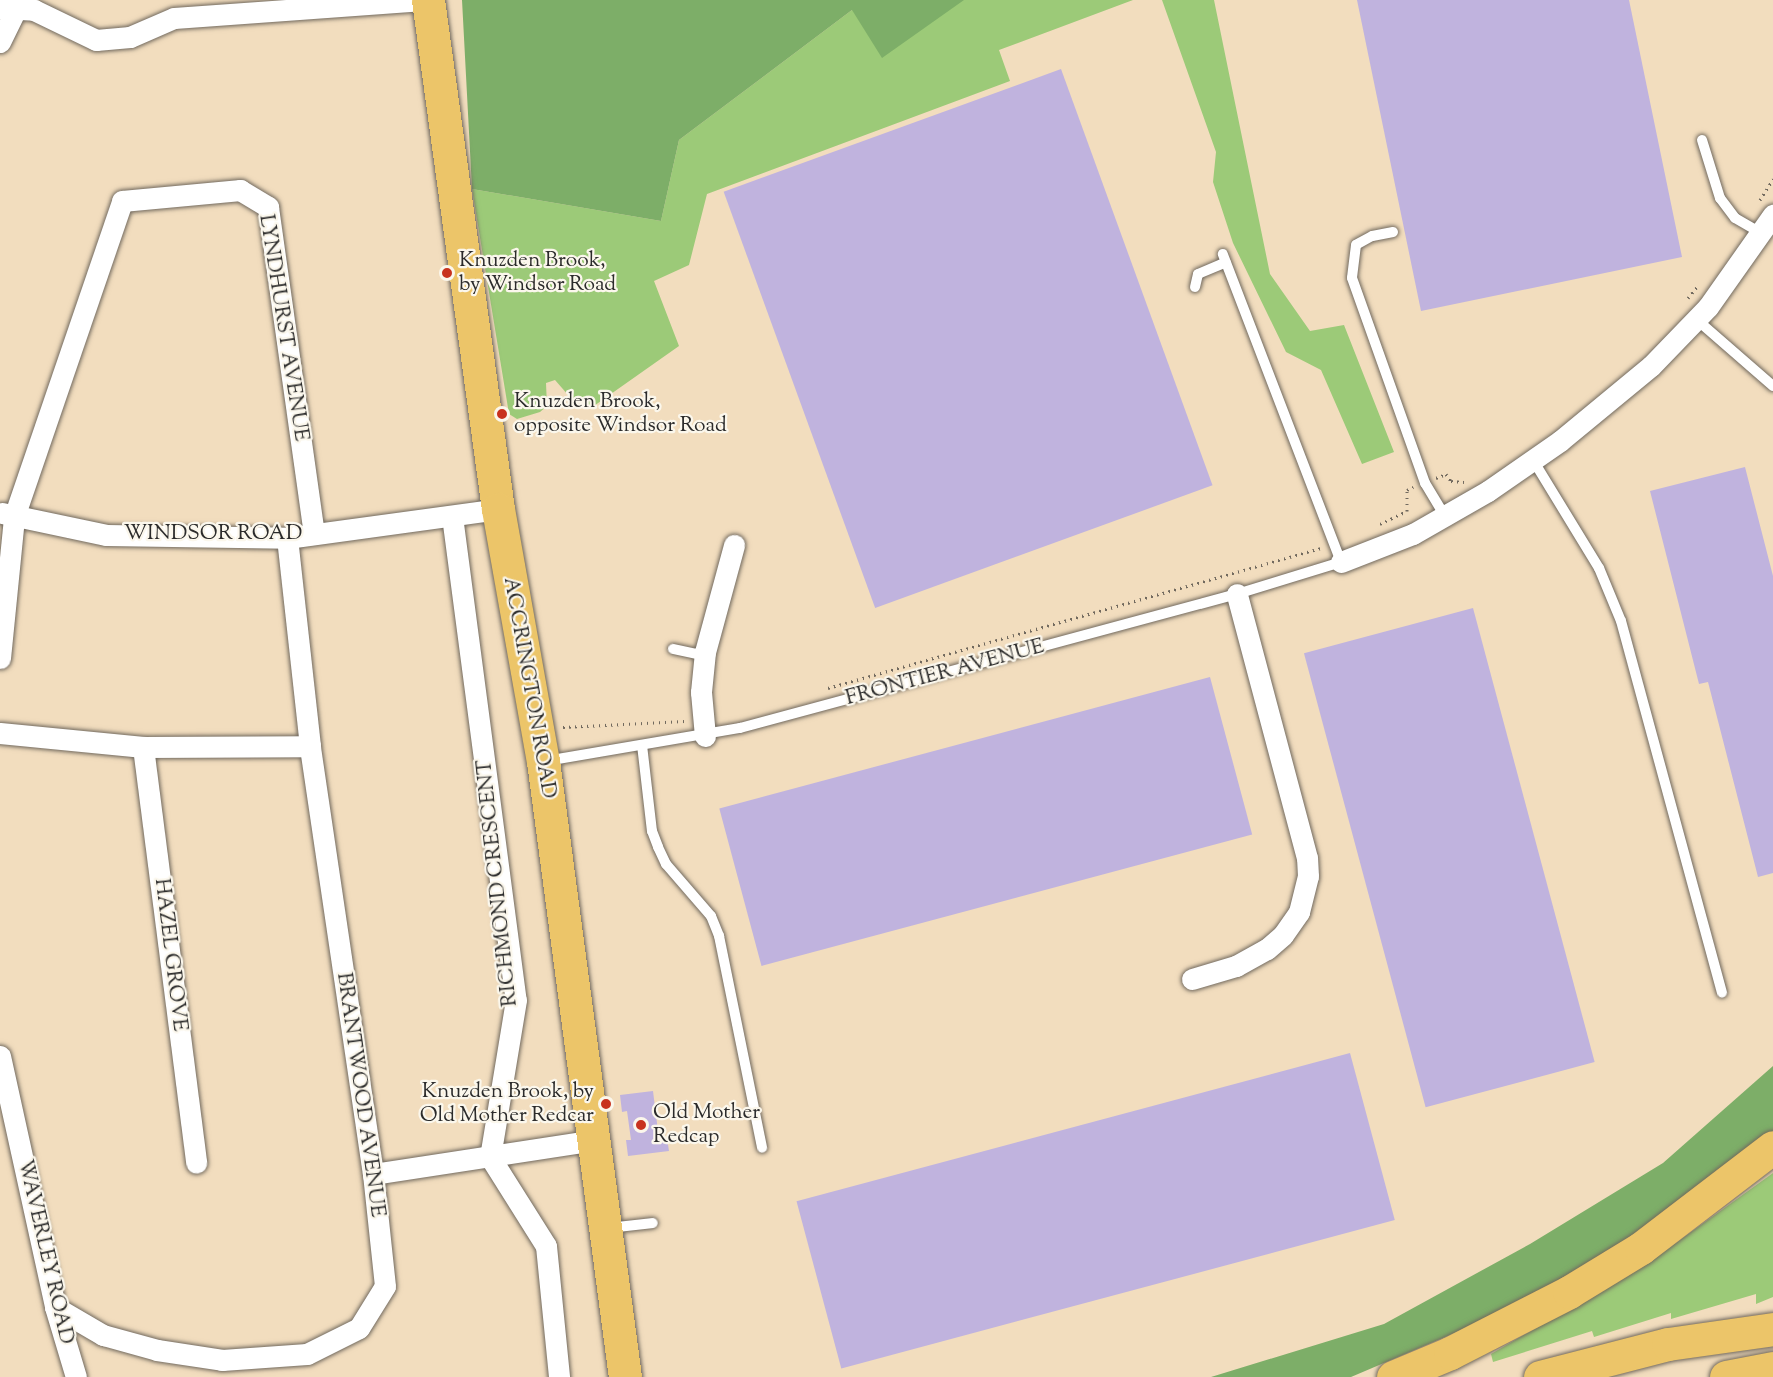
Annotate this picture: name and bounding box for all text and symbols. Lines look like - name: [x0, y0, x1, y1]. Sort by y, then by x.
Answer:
- street label: LYNDHURST AVENUE: [253, 213, 313, 443]
- place label: Knuzden Brook, by Windsor Road: [459, 248, 616, 298]
- marker: Knuzden Brook, by Windsor Road: [440, 266, 454, 280]
- place label: Knuzden Brook, opposite Windsor Road: [514, 389, 727, 439]
- marker: Knuzden Brook, opposite Windsor Road: [495, 407, 509, 421]
- street label: WINDSOR ROAD: [124, 521, 302, 547]
- street label: ACCRINGTON ROAD: [497, 575, 561, 801]
- street label: FRONTIER AVENUE: [843, 634, 1047, 712]
- street label: RICHMOND CRESCENT: [472, 758, 524, 1008]
- street label: HAZEL GROVE: [148, 877, 192, 1033]
- street label: BRANTWOOD AVENUE: [330, 971, 390, 1219]
- place label: Knuzden Brook, by Old Mother Redcar: [420, 1079, 594, 1129]
- marker: Knuzden Brook, by Old Mother Redcar: [599, 1097, 613, 1111]
- place label: Old Mother Redcap: [653, 1100, 760, 1150]
- marker: Old Mother Redcap: [634, 1118, 648, 1132]
- street label: WAVERLEY ROAD: [11, 1157, 79, 1347]

